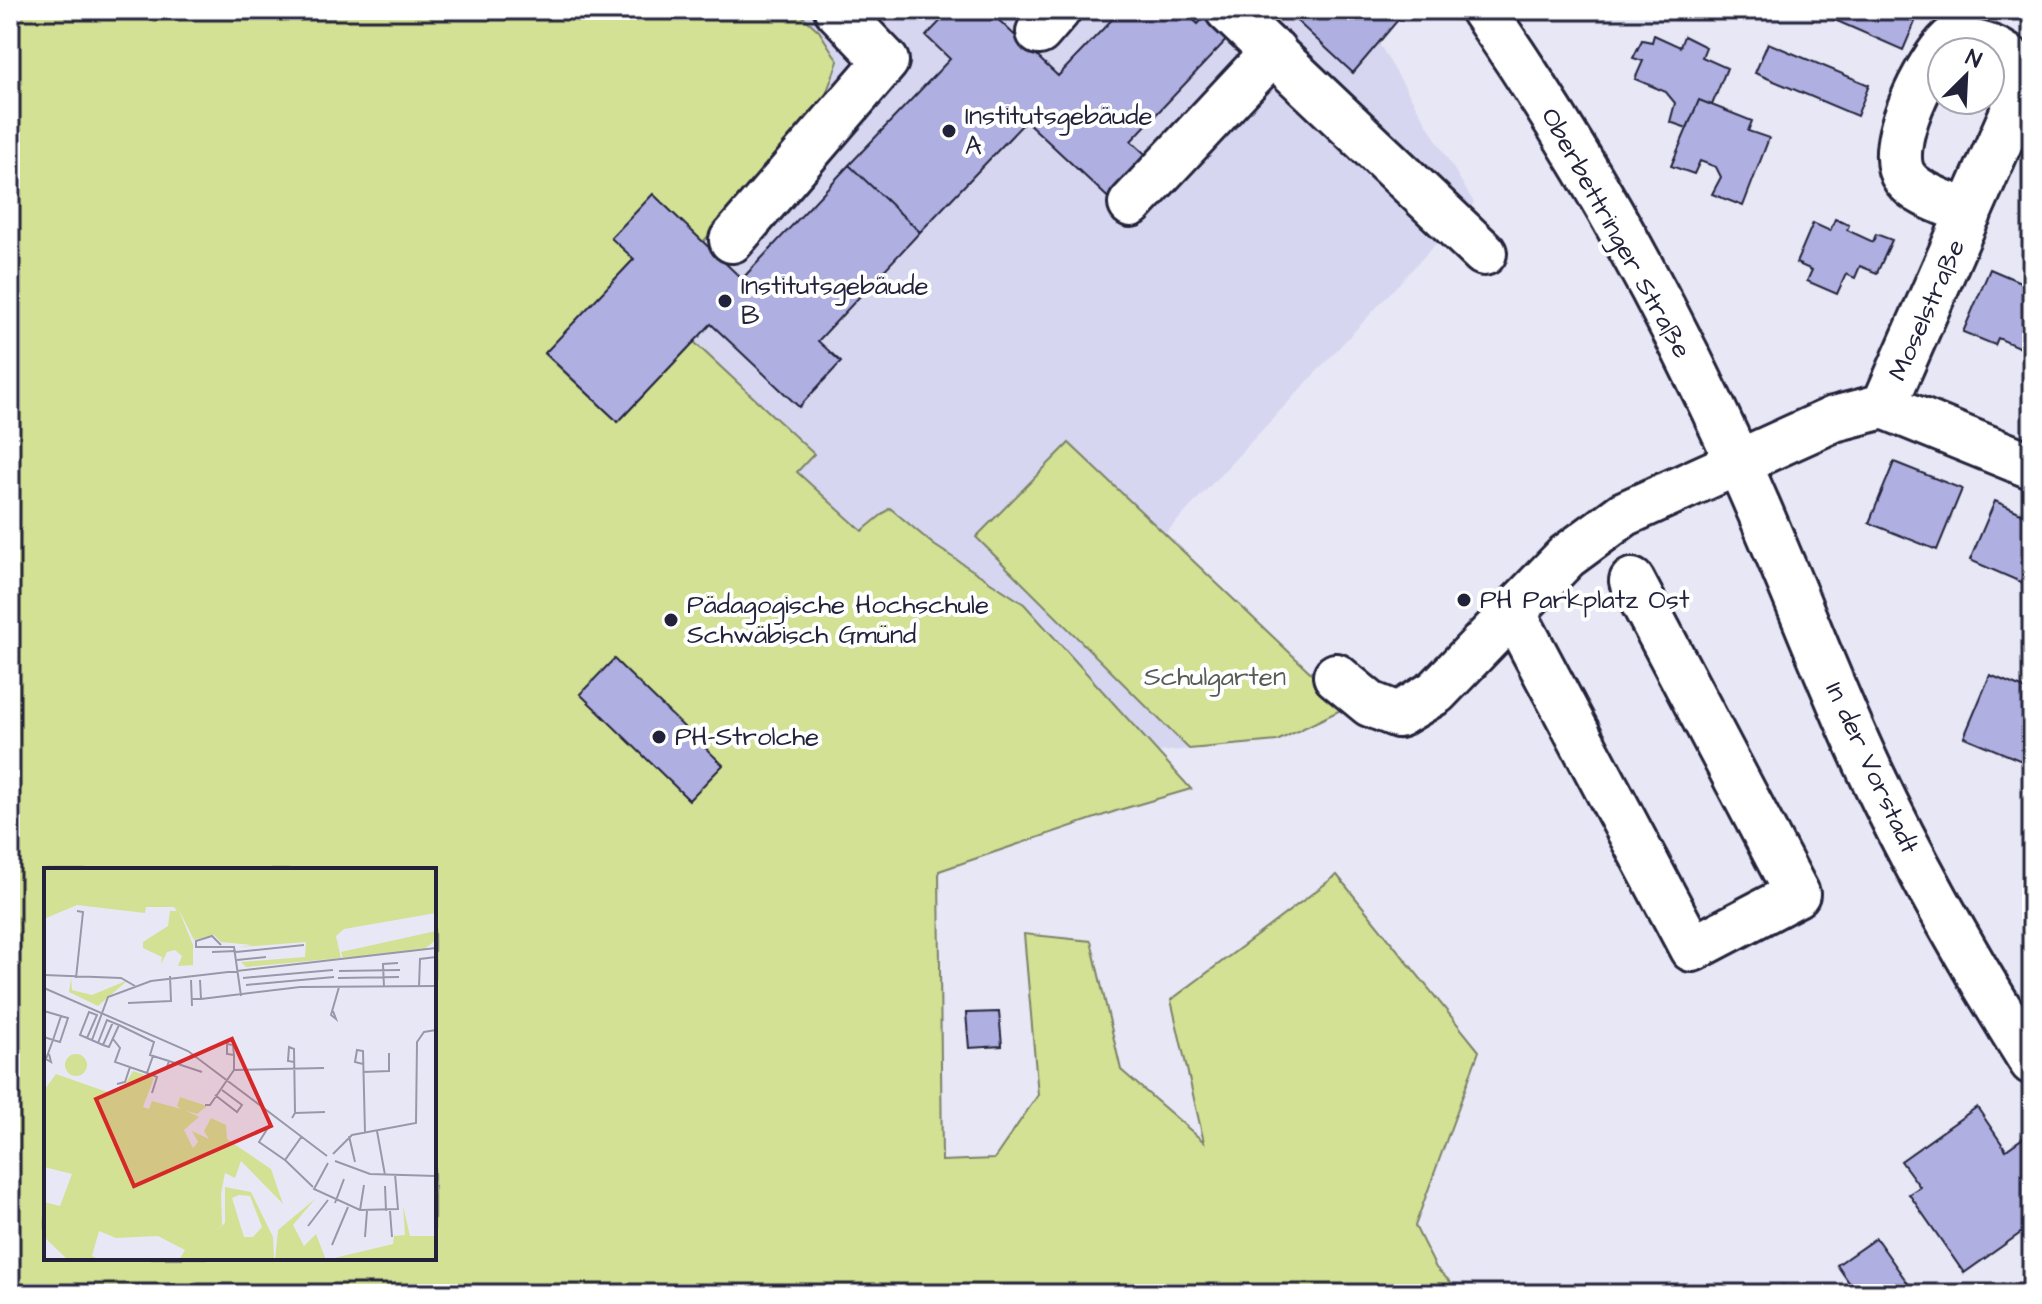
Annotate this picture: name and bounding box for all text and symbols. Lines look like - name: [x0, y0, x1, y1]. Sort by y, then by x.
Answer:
- north arrow: [1926, 36, 2006, 116]
- text: N: [1961, 42, 1986, 76]
- place label: Institutsgebäude A: [965, 98, 1153, 164]
- street label: Oberbettringer Straße: [1530, 101, 1700, 366]
- marker: Institutsgebäude A: [940, 122, 958, 140]
- street label: Moselstraße: [1880, 234, 1974, 386]
- place label: Institutsgebäude B: [741, 268, 929, 334]
- marker: Institutsgebäude B: [716, 292, 734, 310]
- place label: PH Parkplatz Ost: [1480, 582, 1690, 618]
- place label: Pädagogische Hochschule Schwäbisch Gmünd: [687, 587, 989, 653]
- marker: PH Parkplatz Ost: [1455, 591, 1473, 609]
- marker: Pädagogische Hochschule Schwäbisch Gmünd: [662, 611, 680, 629]
- park label: Schulgarten: [1144, 659, 1286, 697]
- street label: In der Vorstadt: [1817, 676, 1928, 860]
- place label: PH-Strolche: [675, 719, 819, 755]
- marker: PH-Strolche: [650, 728, 668, 746]
- inset map: [44, 868, 436, 1260]

